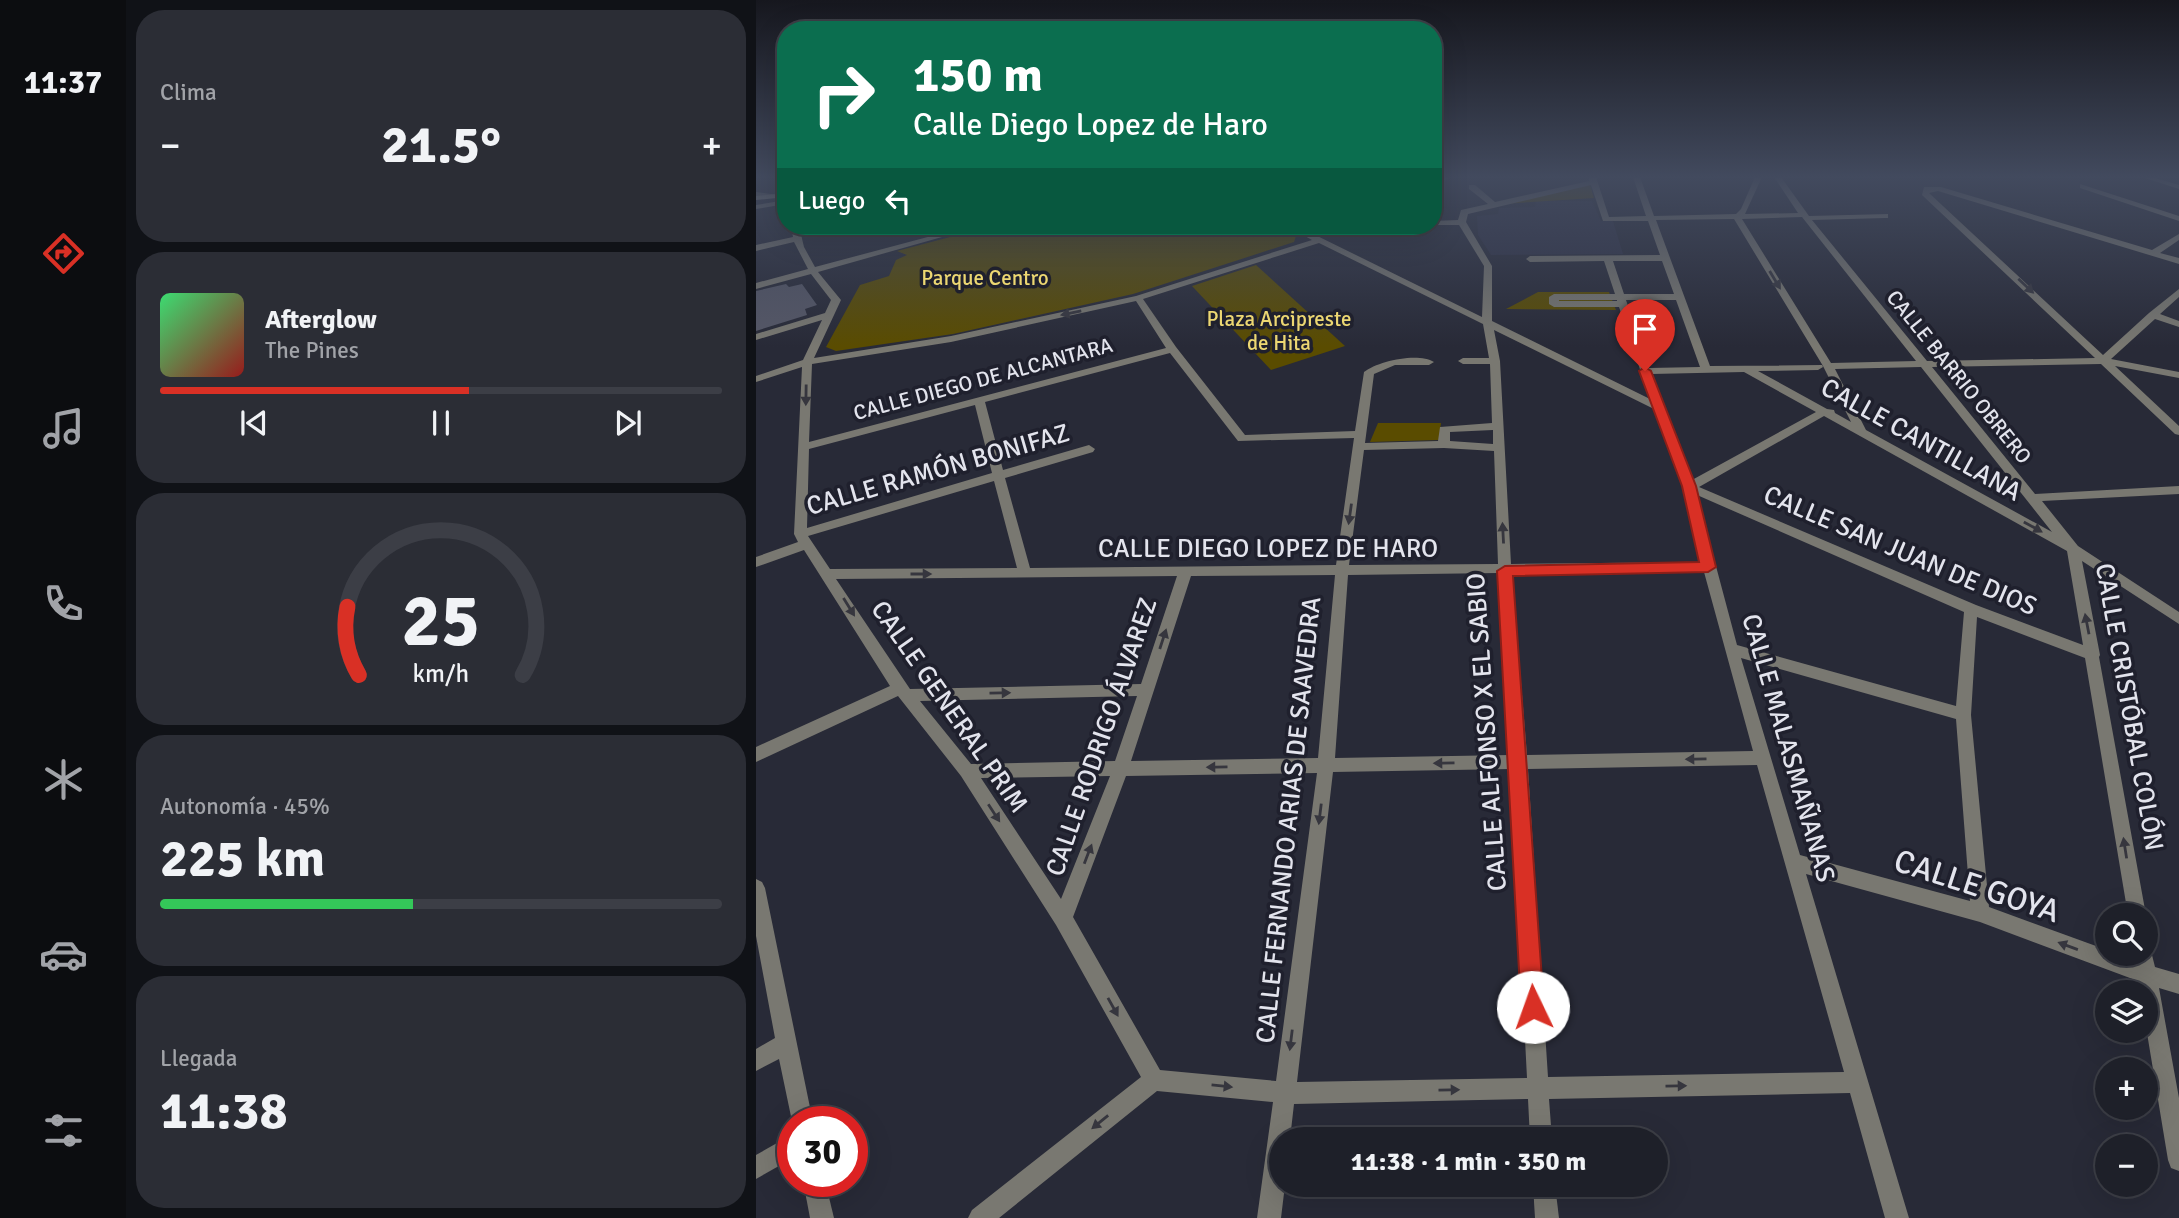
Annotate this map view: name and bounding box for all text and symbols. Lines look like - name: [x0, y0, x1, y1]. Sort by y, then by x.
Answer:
- text: 150 m: [913, 45, 1043, 105]
- icon: right: [798, 49, 889, 140]
- text: 11:37: [24, 63, 102, 102]
- text: Clima: [160, 78, 217, 107]
- text: Calle Diego Lopez de Haro: [913, 105, 1268, 144]
- text: 21.5°: [381, 113, 501, 177]
- text: −: [160, 122, 181, 169]
- text: +: [701, 122, 722, 169]
- icon: left: [879, 182, 917, 220]
- text: Luego: [798, 185, 865, 217]
- icon: directions: [39, 229, 88, 278]
- park label: Parque Centro: [921, 265, 1049, 291]
- one-way arrow: [1769, 271, 1782, 290]
- one-way arrow: [2017, 278, 2035, 294]
- street label: CALLE BARRIO OBRERO: [1881, 285, 2037, 469]
- pin: [1615, 299, 1675, 371]
- text: Afterglow: [265, 304, 377, 336]
- park label: Plaza Arcipreste de Hita: [1206, 306, 1352, 356]
- one-way arrow: [1060, 308, 1082, 319]
- icon: arrive: [1626, 310, 1664, 348]
- street label: CALLE DIEGO DE ALCANTARA: [850, 332, 1116, 426]
- text: The Pines: [265, 336, 359, 365]
- street label: CALLE CANTILLANA: [1815, 372, 2027, 508]
- one-way arrow: [800, 385, 812, 407]
- icon: music: [39, 404, 88, 453]
- icon: previous: [235, 404, 273, 442]
- icon: pause: [422, 404, 460, 442]
- icon: next: [609, 404, 647, 442]
- street label: CALLE RAMÓN BONIFAZ: [803, 417, 1073, 523]
- street label: CALLE SAN JUAN DE DIOS: [1759, 479, 2041, 623]
- one-way arrow: [1345, 504, 1356, 526]
- one-way arrow: [1497, 522, 1508, 544]
- one-way arrow: [2023, 522, 2043, 533]
- street label: CALLE DIEGO LOPEZ DE HARO: [1098, 533, 1438, 565]
- street label: CALLE CRISTÓBAL COLÓN: [2088, 561, 2170, 853]
- one-way arrow: [911, 568, 933, 580]
- street label: CALLE ALFONSO X EL SABIO: [1460, 572, 1514, 892]
- text: 25: [402, 577, 480, 666]
- icon: phone: [39, 579, 88, 628]
- street label: CALLE RODRIGO ÁLVAREZ: [1039, 594, 1165, 880]
- street label: CALLE GENERAL PRIM: [864, 595, 1034, 819]
- street label: CALLE FERNANDO ARIAS DE SAAVEDRA: [1250, 595, 1328, 1045]
- one-way arrow: [843, 598, 856, 617]
- street label: CALLE MALASMAÑANAS: [1734, 610, 1842, 886]
- one-way arrow: [2082, 613, 2093, 635]
- one-way arrow: [1158, 629, 1169, 650]
- text: km/h: [413, 658, 469, 689]
- one-way arrow: [989, 687, 1011, 699]
- one-way arrow: [1685, 753, 1707, 765]
- icon: climate: [39, 755, 88, 804]
- one-way arrow: [1433, 757, 1455, 769]
- one-way arrow: [1205, 761, 1227, 773]
- text: Autonomía · 45%: [160, 792, 330, 821]
- one-way arrow: [1314, 803, 1325, 825]
- one-way arrow: [987, 804, 1001, 822]
- text: 225 km: [160, 827, 325, 891]
- one-way arrow: [2119, 837, 2130, 859]
- street label: CALLE GOYA: [1889, 841, 2065, 931]
- one-way arrow: [1083, 844, 1094, 865]
- map controls: [2095, 903, 2158, 1197]
- button: search: [2095, 903, 2158, 966]
- icon: car: [39, 930, 88, 979]
- one-way arrow: [2058, 940, 2079, 951]
- position arrow: [1496, 970, 1570, 1044]
- button: layers: [2095, 980, 2158, 1043]
- one-way arrow: [1107, 997, 1119, 1016]
- one-way arrow: [1286, 1029, 1297, 1051]
- text: Llegada: [160, 1044, 237, 1073]
- button: +: [2095, 1057, 2158, 1120]
- text: 11:38: [160, 1079, 288, 1143]
- one-way arrow: [1666, 1080, 1688, 1092]
- one-way arrow: [1211, 1081, 1233, 1092]
- one-way arrow: [1438, 1084, 1460, 1096]
- icon: filters: [39, 1106, 88, 1155]
- speed limit sign: 30: [777, 1106, 868, 1197]
- one-way arrow: [1092, 1115, 1110, 1130]
- button: −: [2095, 1134, 2158, 1197]
- text: 11:38 · 1 min · 350 m: [1351, 1146, 1586, 1178]

